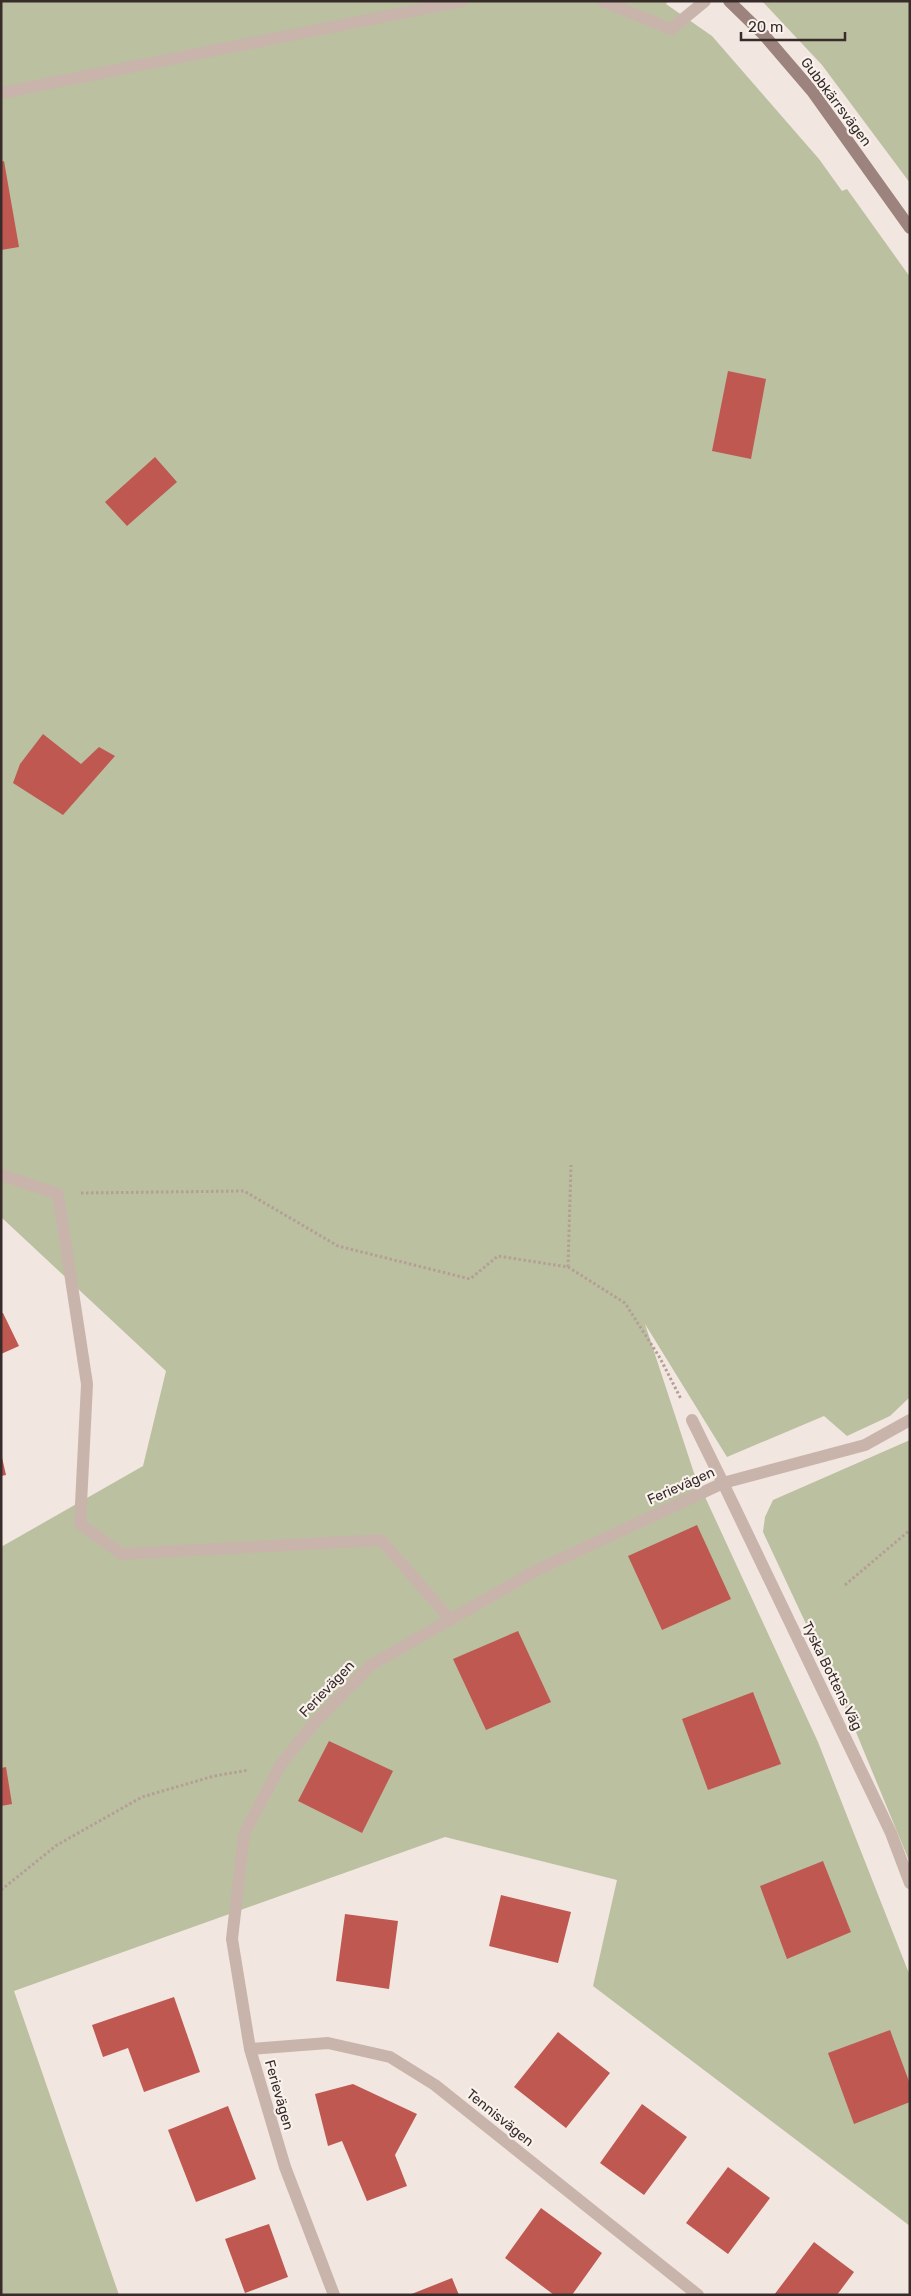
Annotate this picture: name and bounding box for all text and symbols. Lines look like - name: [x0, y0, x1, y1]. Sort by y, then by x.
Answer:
- scale bar: [741, 10, 845, 42]
- text: 20 m: [748, 18, 783, 36]
- street label: Gubbkärrsvägen: [797, 54, 875, 150]
- street label: Ferievägen: [645, 1464, 717, 1508]
- street label: Tyska Bottens Väg: [798, 1619, 866, 1733]
- street label: Ferievägen: [296, 1657, 358, 1721]
- street label: Ferievägen: [261, 2058, 297, 2132]
- street label: Tennisvägen: [463, 2086, 537, 2150]

